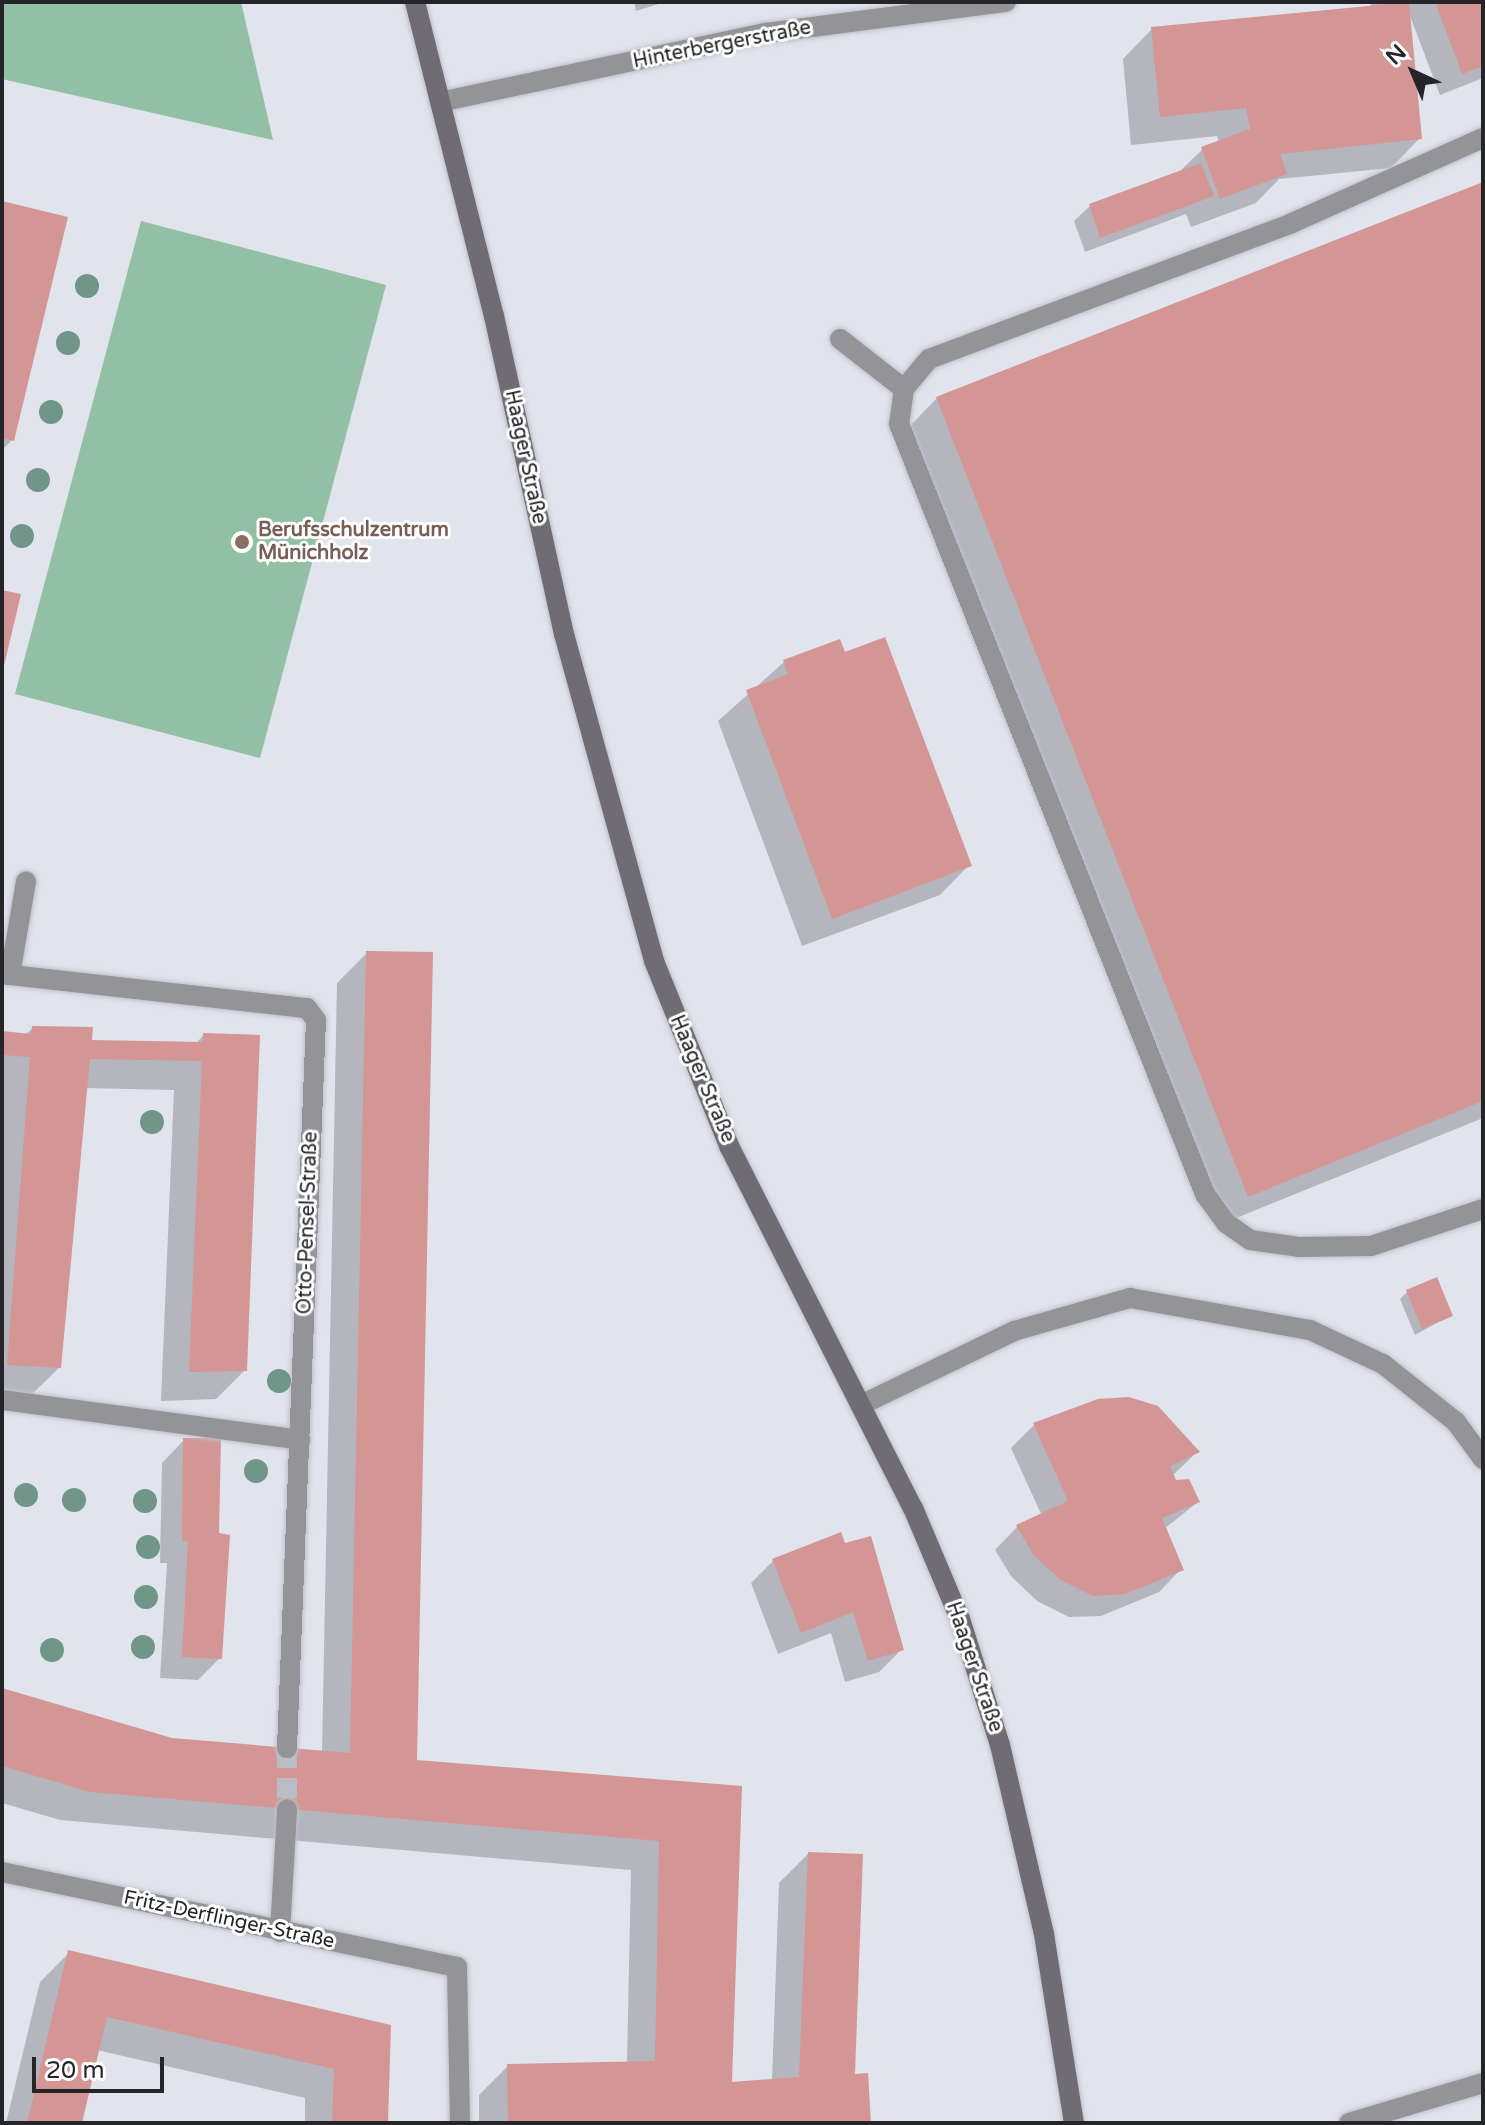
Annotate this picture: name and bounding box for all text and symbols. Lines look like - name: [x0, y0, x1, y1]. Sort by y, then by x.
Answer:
- street label: Hinterbergerstraße: [631, 16, 813, 74]
- north arrow: [1373, 32, 1453, 112]
- text: N: [1381, 39, 1412, 70]
- street label: Haager Straße: [499, 388, 551, 526]
- place label: Berufsschulzentrum Münichholz: [258, 518, 449, 565]
- marker: Berufsschulzentrum Münichholz: [233, 533, 251, 551]
- street label: Haager Straße: [664, 1012, 740, 1146]
- street label: Otto-Pensel-Straße: [293, 1131, 323, 1315]
- street label: Haager Straße: [940, 1599, 1008, 1735]
- street label: Fritz-Derflinger-Straße: [121, 1886, 337, 1954]
- scale bar: [36, 2041, 168, 2091]
- text: 20 m: [46, 2056, 104, 2085]

